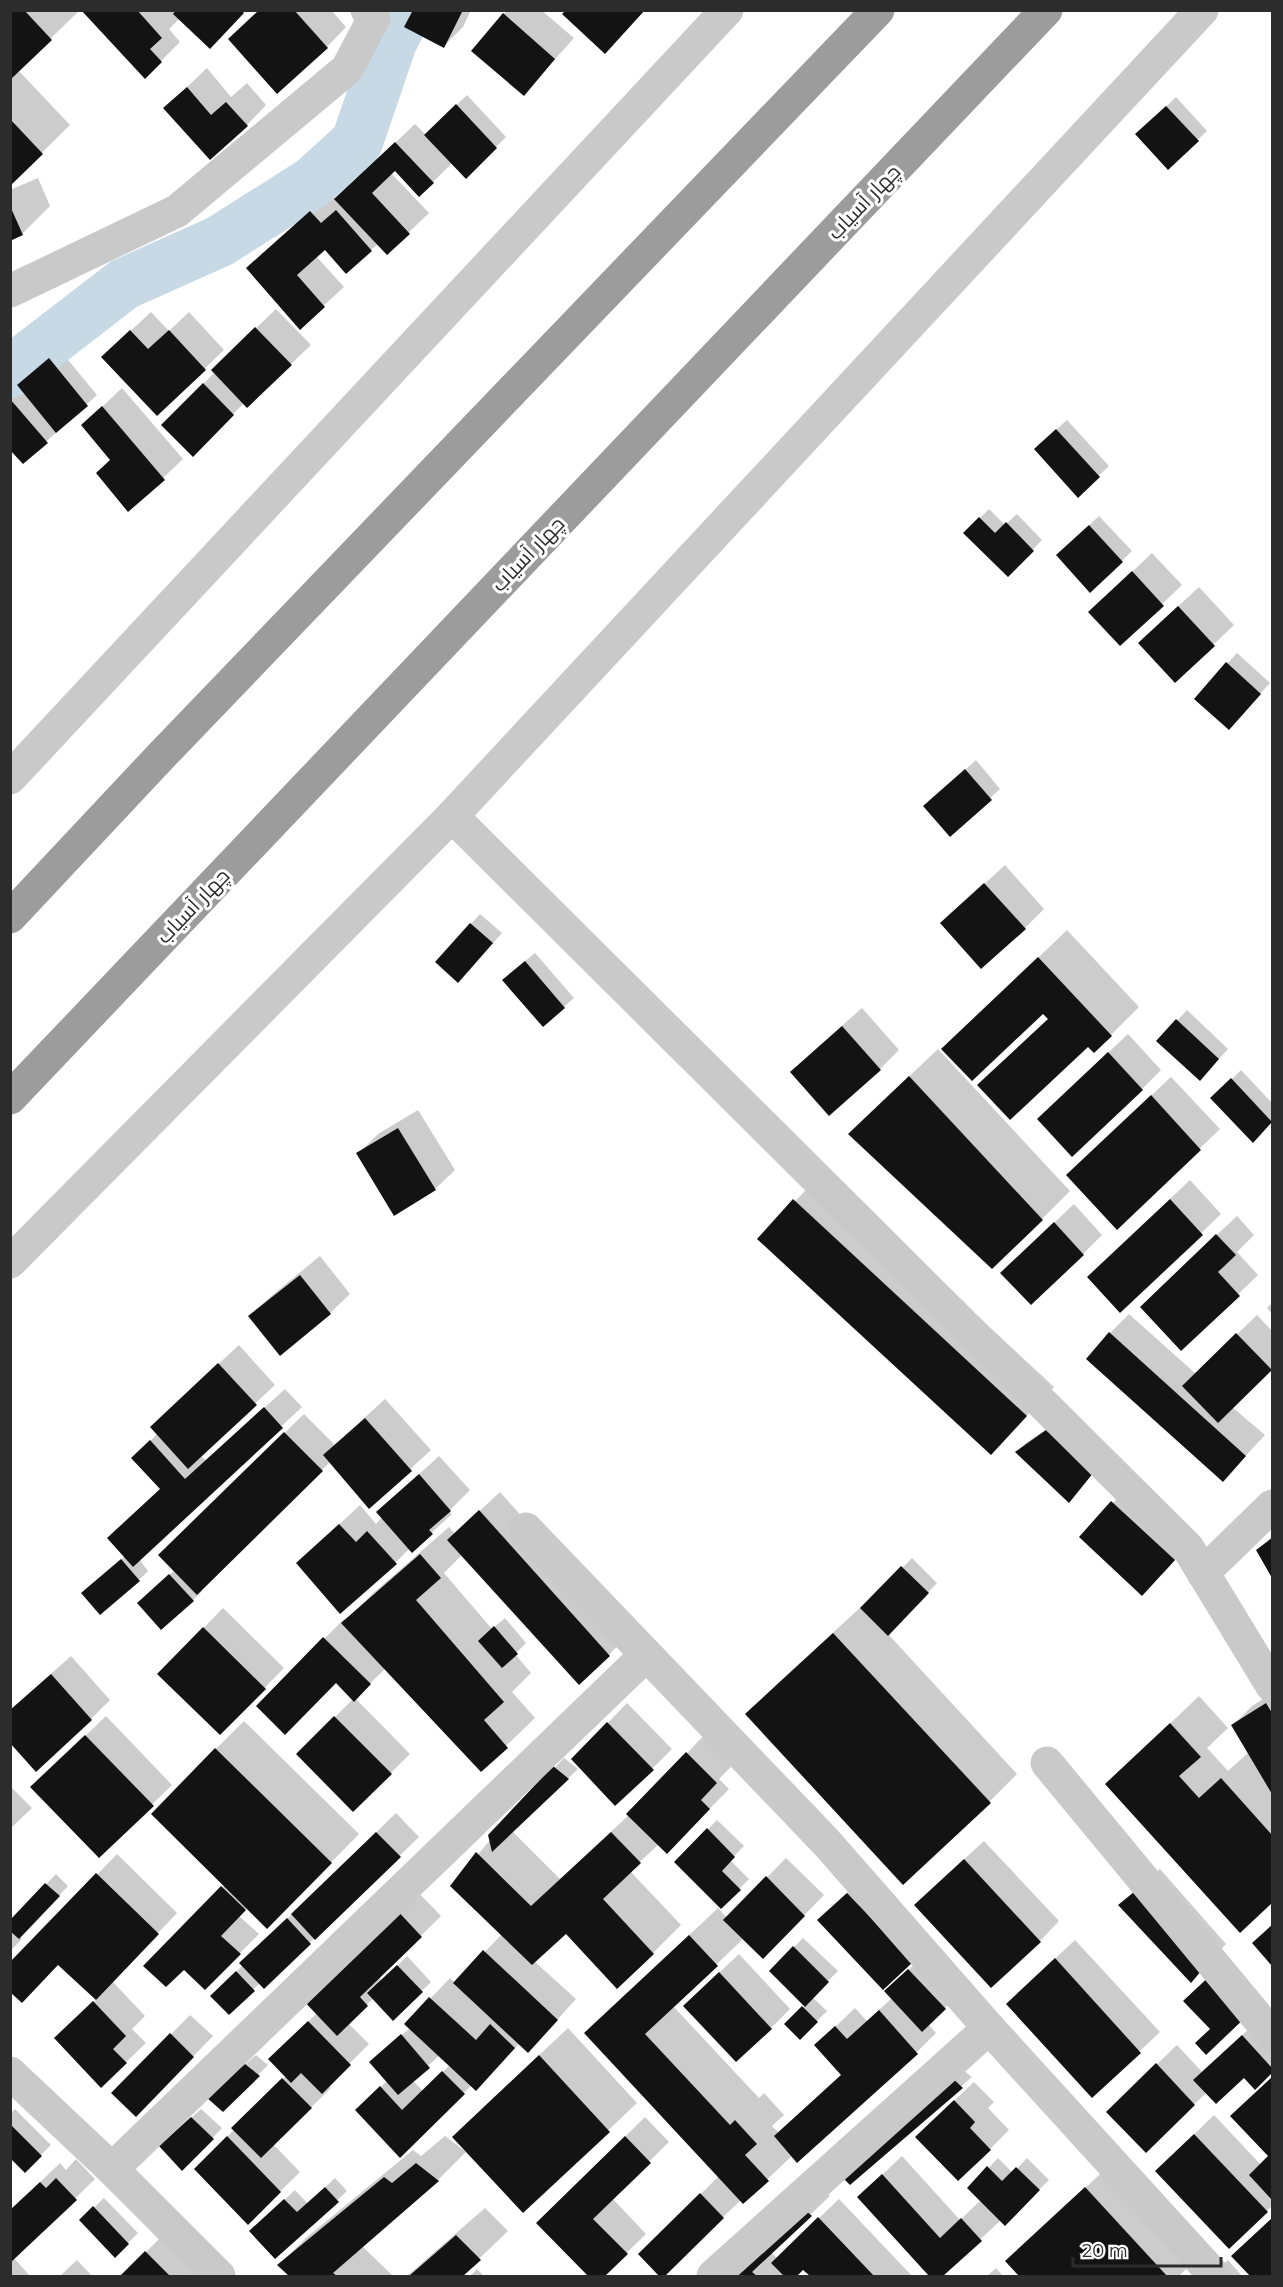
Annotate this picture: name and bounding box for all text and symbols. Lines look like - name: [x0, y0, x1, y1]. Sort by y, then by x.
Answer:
- street label: چهار آسیاب: [822, 159, 907, 246]
- street label: چهار آسیاب: [486, 511, 571, 598]
- street label: چهار آسیاب: [151, 863, 236, 950]
- scale bar: [1073, 2230, 1222, 2268]
- text: 20 m: [1082, 2240, 1128, 2262]

